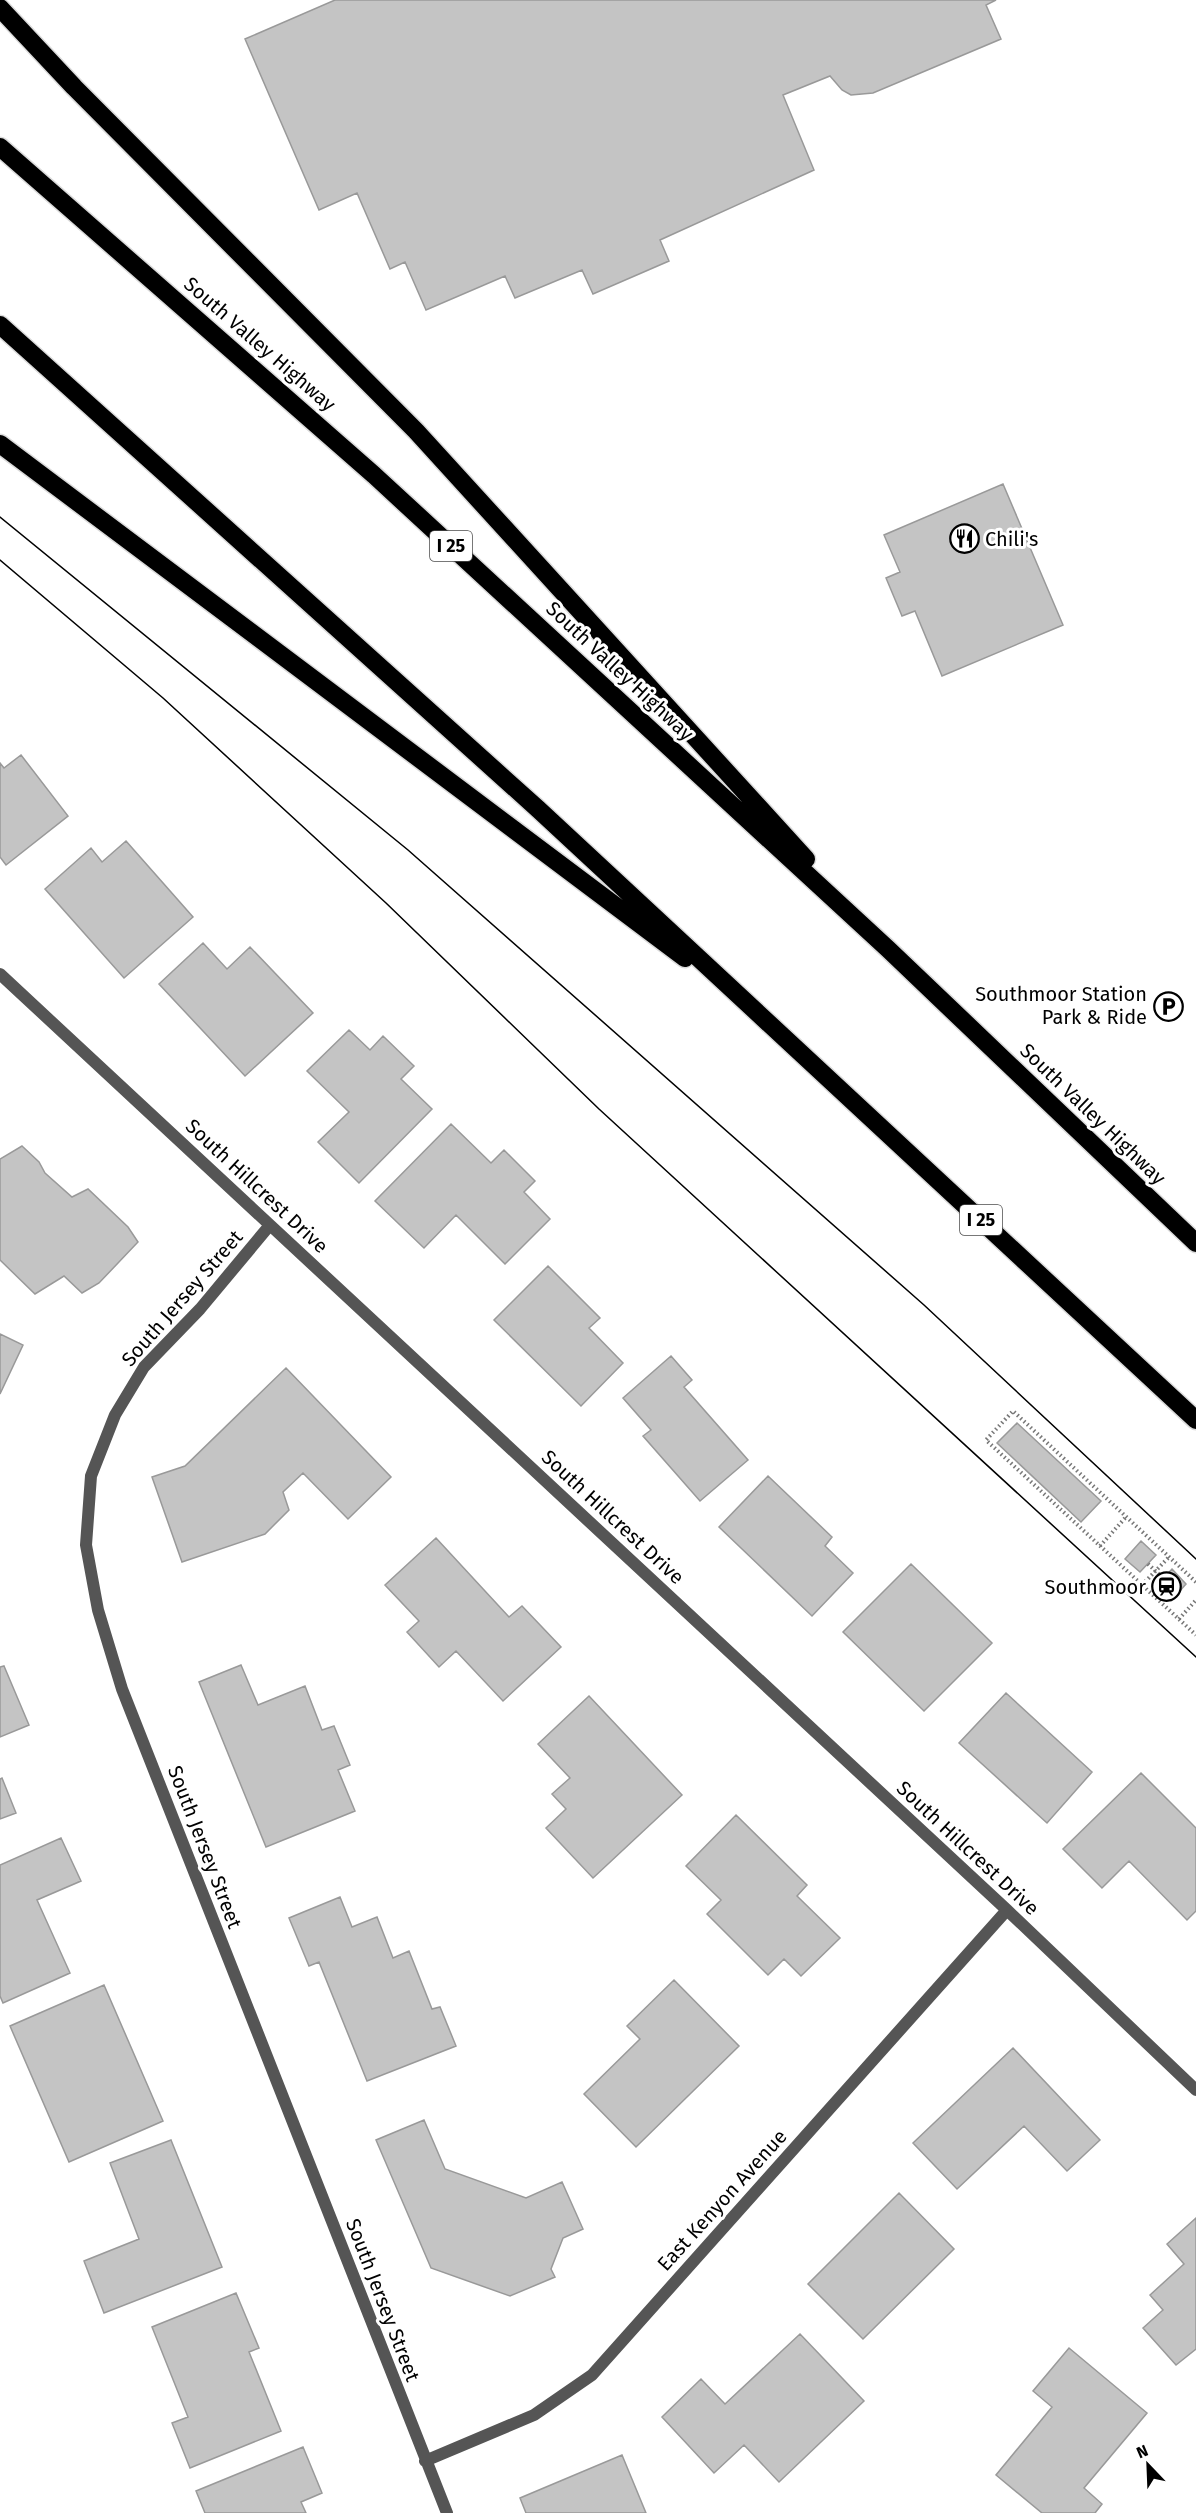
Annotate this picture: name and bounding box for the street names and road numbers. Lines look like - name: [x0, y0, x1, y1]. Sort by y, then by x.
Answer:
- street label: South Valley Highway: [179, 272, 341, 416]
- road number: I 25: [430, 531, 472, 561]
- street label: South Valley Highway: [541, 596, 699, 746]
- street label: South Valley Highway: [1015, 1038, 1171, 1190]
- street label: South Hillcrest Drive: [181, 1114, 333, 1258]
- road number: I 25: [960, 1205, 1002, 1235]
- street label: South Jersey Street: [116, 1224, 248, 1371]
- street label: South Hillcrest Drive: [537, 1445, 689, 1589]
- street label: South Jersey Street: [163, 1762, 247, 1933]
- street label: South Hillcrest Drive: [892, 1776, 1044, 1920]
- street label: East Kenyon Avenue: [652, 2124, 792, 2276]
- street label: South Jersey Street: [341, 2215, 425, 2386]

